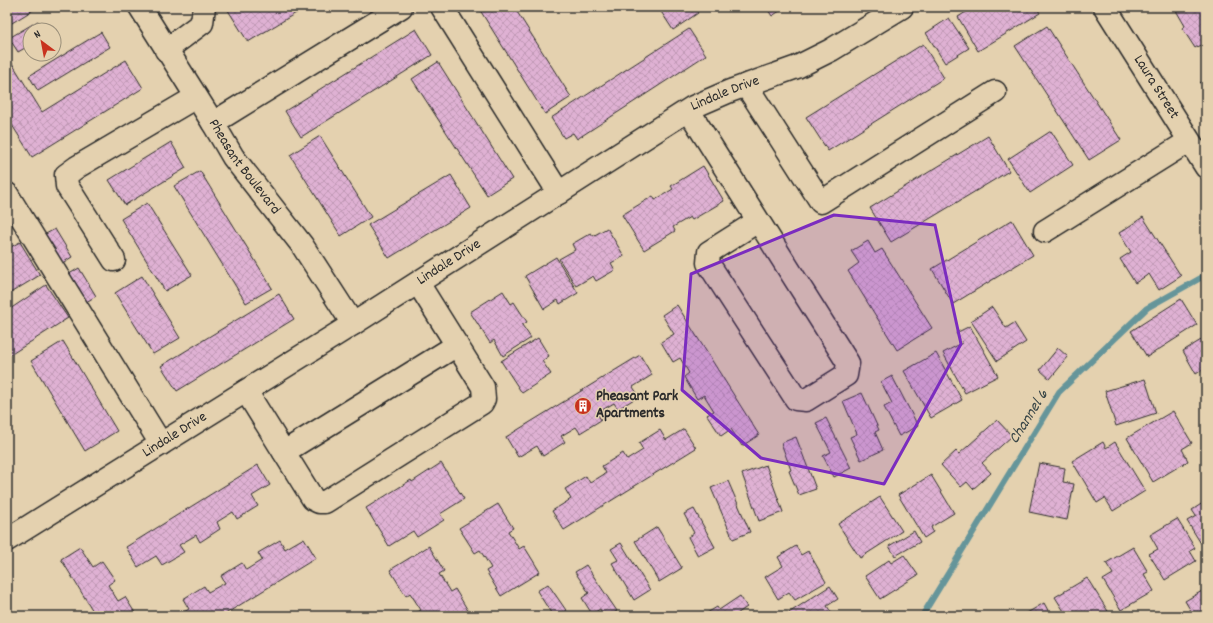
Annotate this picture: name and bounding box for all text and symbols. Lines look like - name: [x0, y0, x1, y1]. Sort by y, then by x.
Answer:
- north arrow: [22, 22, 62, 62]
- text: N: [31, 27, 45, 43]
- street label: Laura Street: [1127, 51, 1185, 124]
- street label: Lindale Drive: [687, 70, 763, 118]
- street label: Pheasant Boulevard: [202, 115, 285, 220]
- street label: Lindale Drive: [413, 234, 486, 291]
- water label: Channel 6: [1003, 385, 1055, 448]
- place label: Pheasant Park Apartments: [596, 386, 678, 425]
- building icon: Pheasant Park Apartments: [573, 396, 593, 416]
- street label: Lindale Drive: [138, 406, 212, 464]

